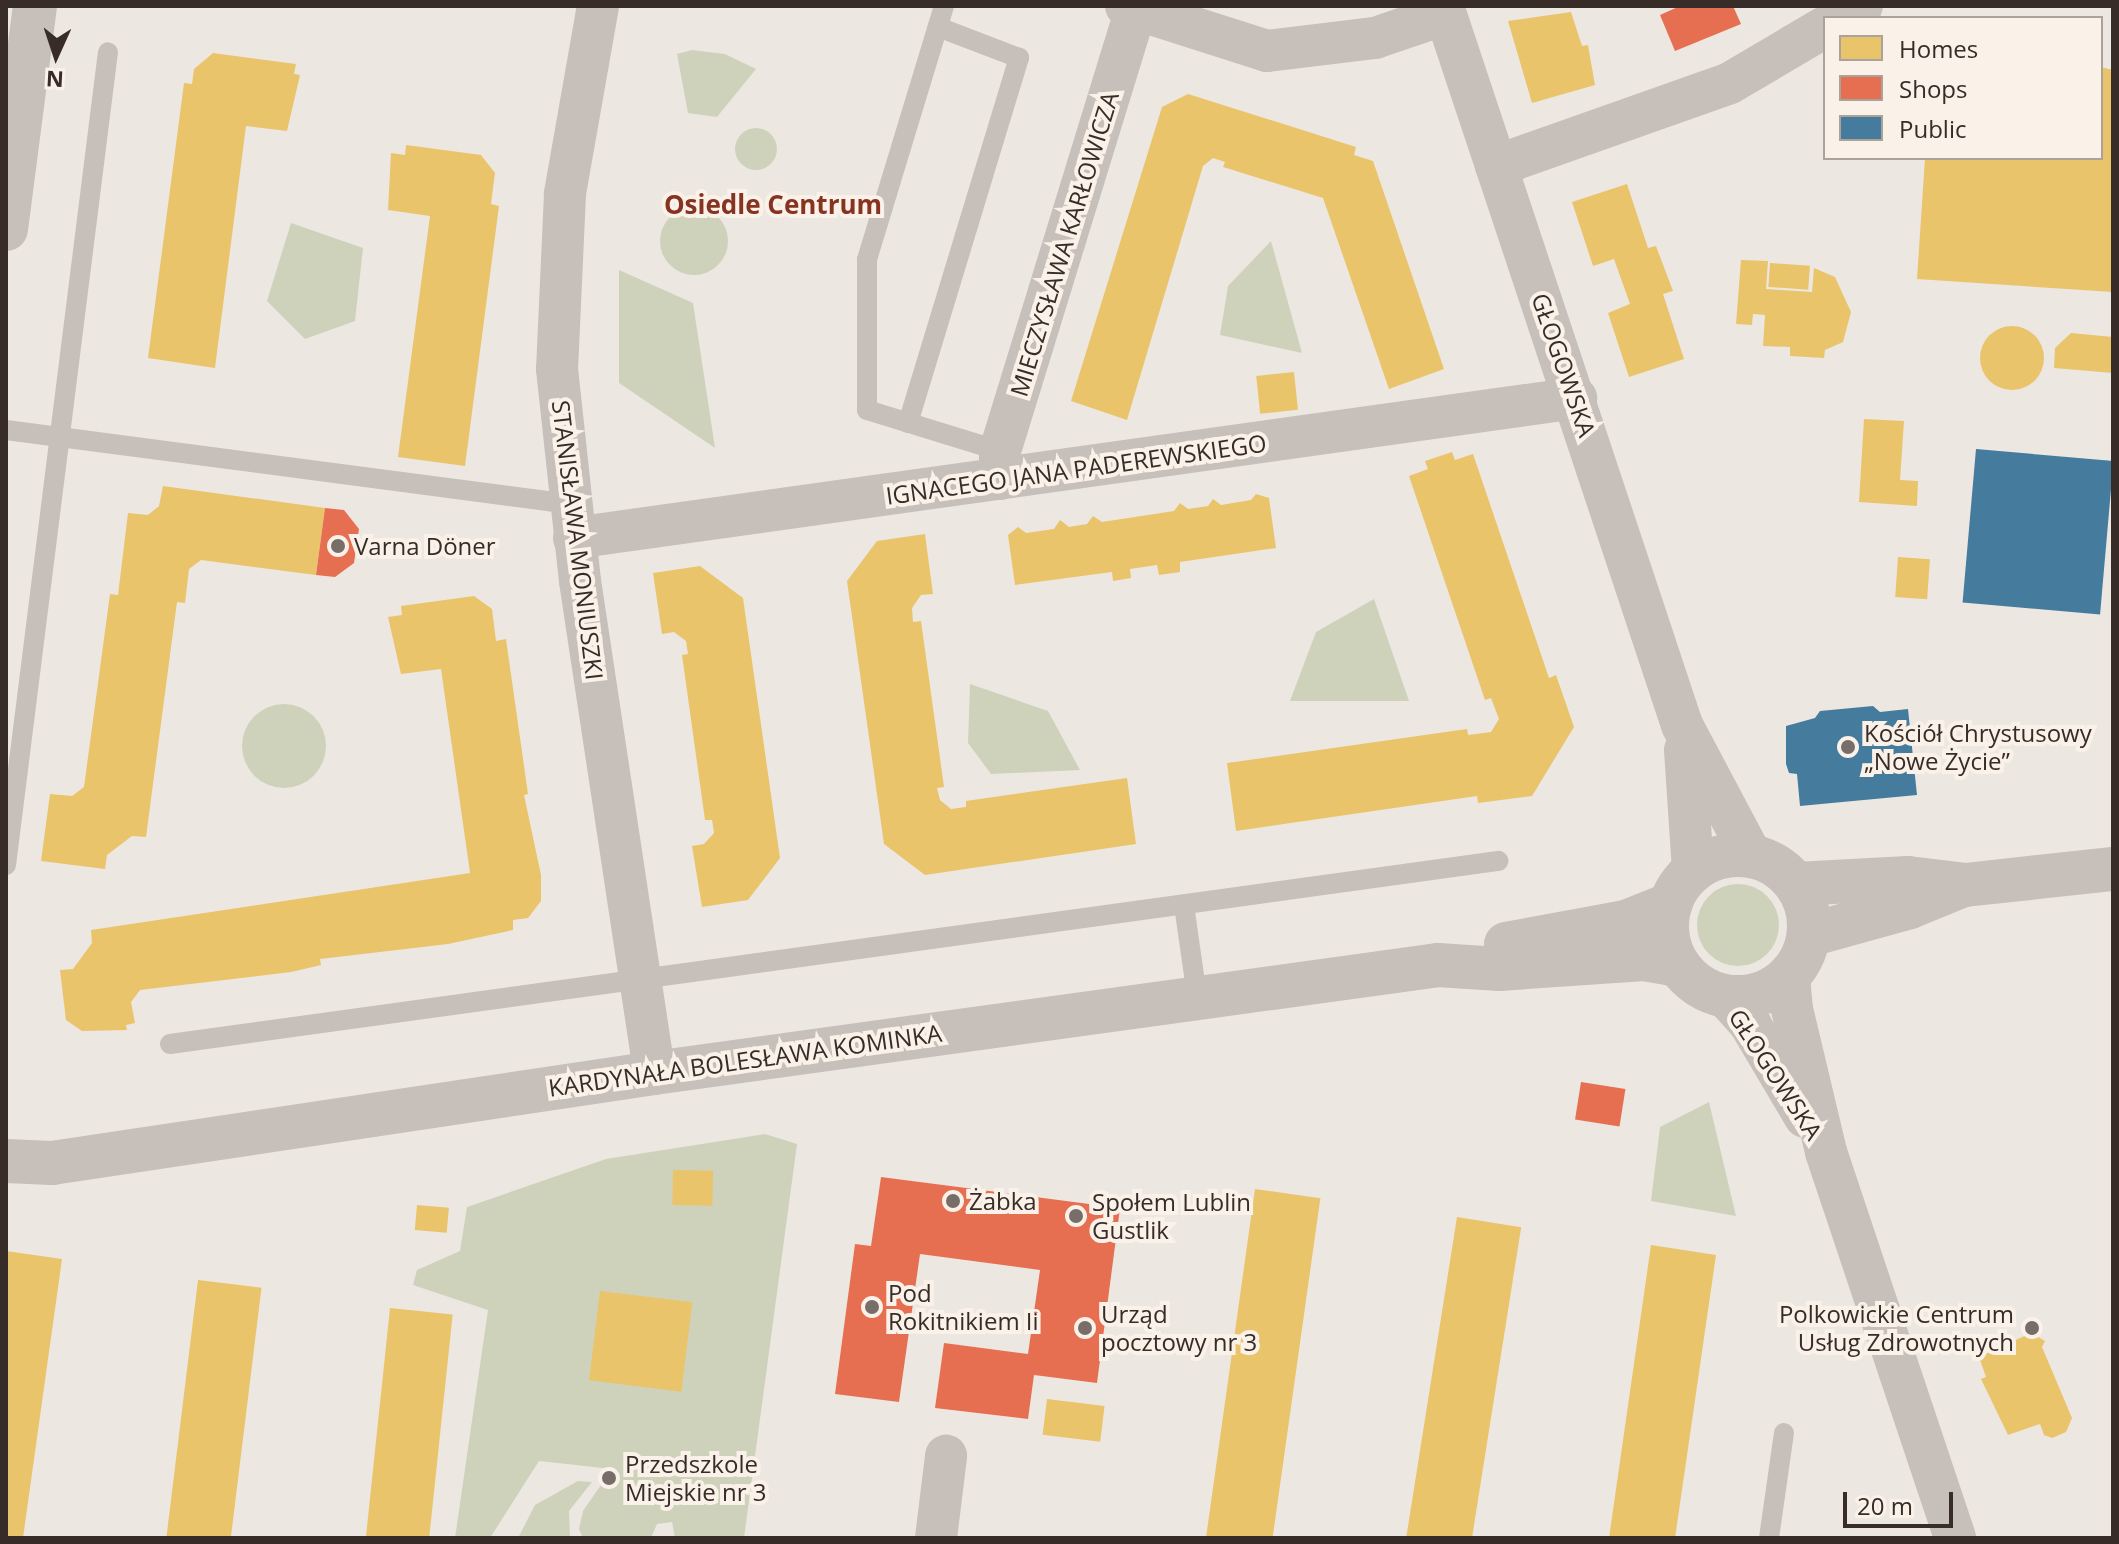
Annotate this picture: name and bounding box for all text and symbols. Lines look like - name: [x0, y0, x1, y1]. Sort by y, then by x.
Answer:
- north arrow: [16, 16, 96, 96]
- legend: [1823, 16, 2103, 160]
- text: Homes: [1899, 32, 1978, 65]
- text: N: [45, 65, 64, 95]
- text: Shops: [1899, 72, 1967, 105]
- street label: MIECZYSŁAWA KARŁOWICZA: [1004, 88, 1124, 400]
- text: Public: [1899, 112, 1966, 145]
- district label: Osiedle Centrum: [664, 189, 882, 221]
- street label: GŁOGOWSKA: [1526, 289, 1602, 441]
- street label: STANISŁAWA MONIUSZKI: [547, 399, 609, 681]
- street label: IGNACEGO JANA PADEREWSKIEGO: [884, 428, 1268, 510]
- place label: Varna Döner: [354, 532, 496, 560]
- marker: Varna Döner: [329, 537, 347, 555]
- place label: Kościół Chrystusowy „Nowe Życie”: [1864, 719, 2092, 775]
- marker: Kościół Chrystusowy „Nowe Życie”: [1839, 738, 1857, 756]
- street label: GŁOGOWSKA: [1723, 1003, 1829, 1145]
- street label: KARDYNAŁA BOLESŁAWA KOMINKA: [547, 1018, 943, 1102]
- place label: Żabka: [969, 1187, 1037, 1215]
- place label: Społem Lublin Gustlik: [1092, 1188, 1251, 1244]
- marker: Żabka: [944, 1192, 962, 1210]
- marker: Społem Lublin Gustlik: [1067, 1207, 1085, 1225]
- place label: Pod Rokitnikiem Ii: [888, 1279, 1039, 1335]
- marker: Pod Rokitnikiem Ii: [863, 1298, 881, 1316]
- place label: Urząd pocztowy nr 3: [1101, 1300, 1257, 1356]
- place label: Polkowickie Centrum Usług Zdrowotnych: [1779, 1300, 2014, 1356]
- marker: Polkowickie Centrum Usług Zdrowotnych: [2021, 1317, 2043, 1339]
- marker: Urząd pocztowy nr 3: [1076, 1319, 1094, 1337]
- place label: Przedszkole Miejskie nr 3: [625, 1450, 766, 1506]
- marker: Przedszkole Miejskie nr 3: [600, 1469, 618, 1487]
- scale bar: [1847, 1476, 1957, 1526]
- text: 20 m: [1857, 1489, 1913, 1522]

